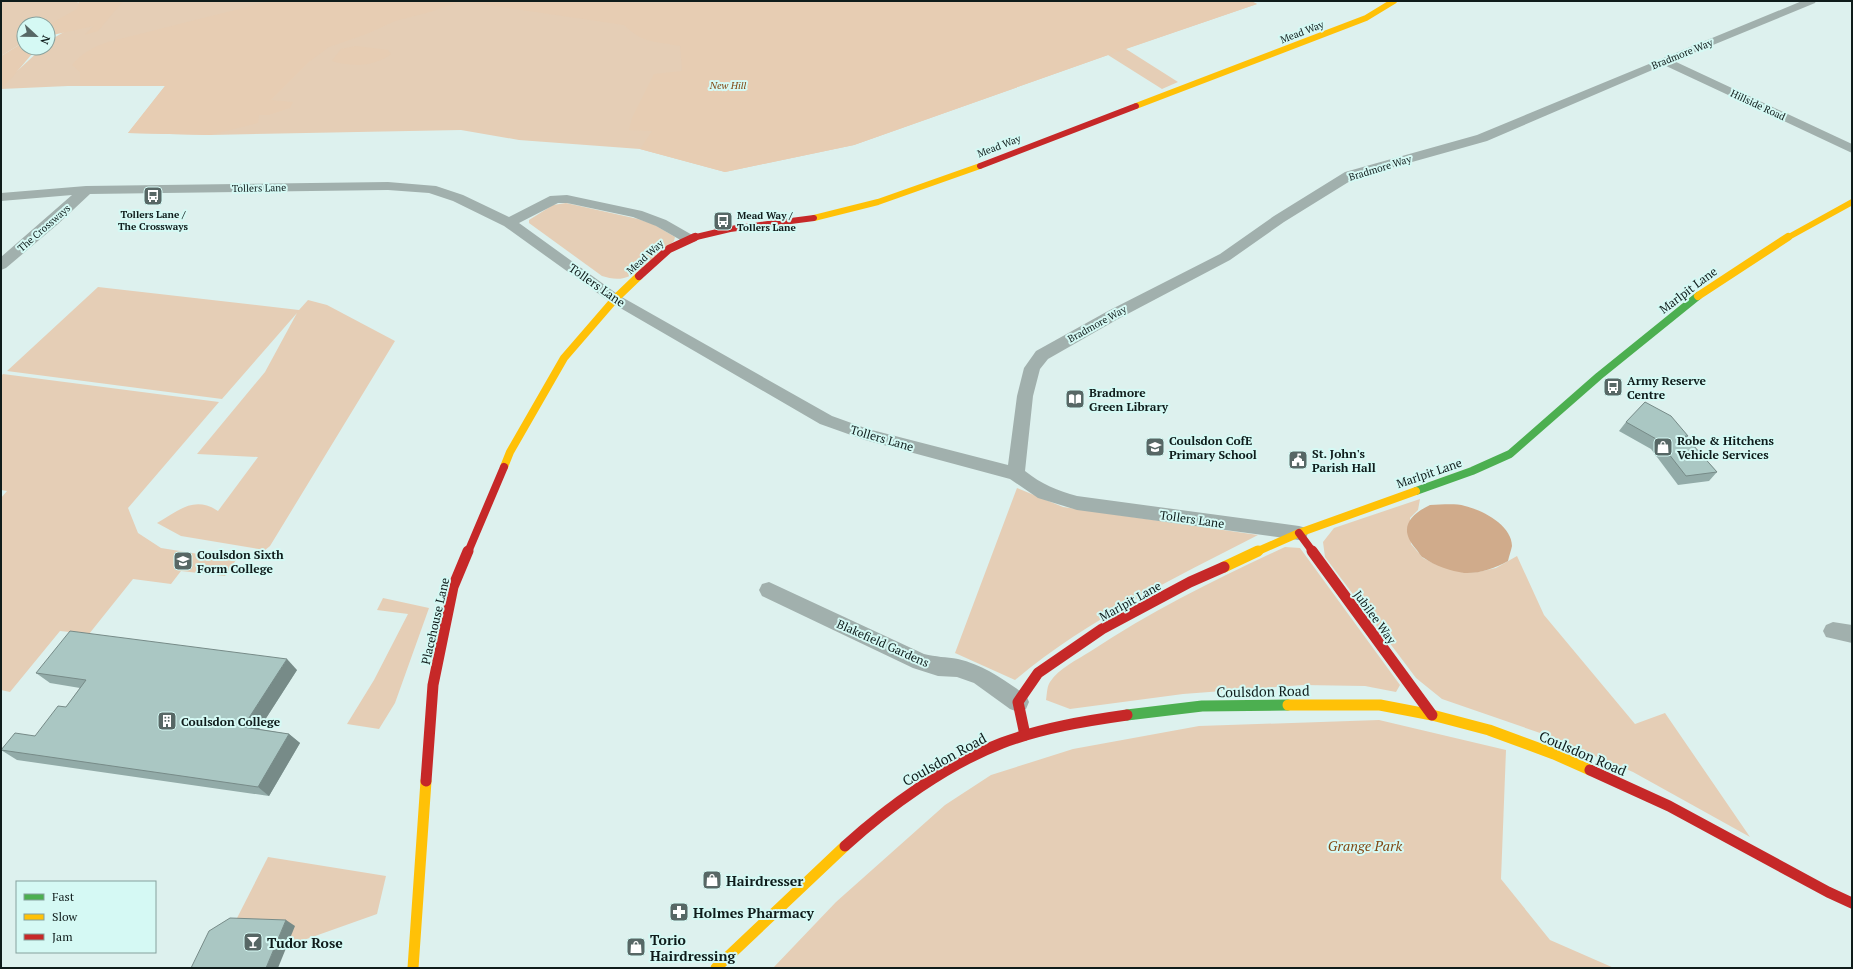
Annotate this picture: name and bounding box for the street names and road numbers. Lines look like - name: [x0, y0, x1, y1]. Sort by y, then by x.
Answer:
- street label: Mead Way: [1278, 17, 1326, 46]
- street label: Bradmore Way: [1650, 35, 1715, 72]
- street label: Hillside Road: [1729, 87, 1788, 124]
- street label: Mead Way: [975, 131, 1023, 160]
- street label: Bradmore Way: [1347, 152, 1414, 184]
- street label: Tollers Lane: [232, 181, 286, 195]
- street label: The Crossways: [15, 202, 73, 254]
- street label: Mead Way: [624, 236, 667, 277]
- street label: Tollers Lane: [566, 260, 628, 310]
- street label: Marlpit Lane: [1656, 263, 1720, 317]
- street label: Bradmore Way: [1065, 302, 1129, 345]
- street label: Tollers Lane: [849, 422, 915, 454]
- street label: Marlpit Lane: [1394, 455, 1464, 491]
- street label: Tollers Lane: [1159, 507, 1225, 531]
- street label: Placehouse Lane: [418, 576, 452, 666]
- street label: Marlpit Lane: [1097, 578, 1163, 624]
- street label: Jubilee Way: [1351, 587, 1400, 647]
- street label: Blakefield Gardens: [834, 616, 932, 670]
- street label: Coulsdon Road: [1216, 681, 1310, 701]
- street label: Coulsdon Road: [1536, 726, 1630, 780]
- street label: Coulsdon Road: [899, 728, 990, 790]

